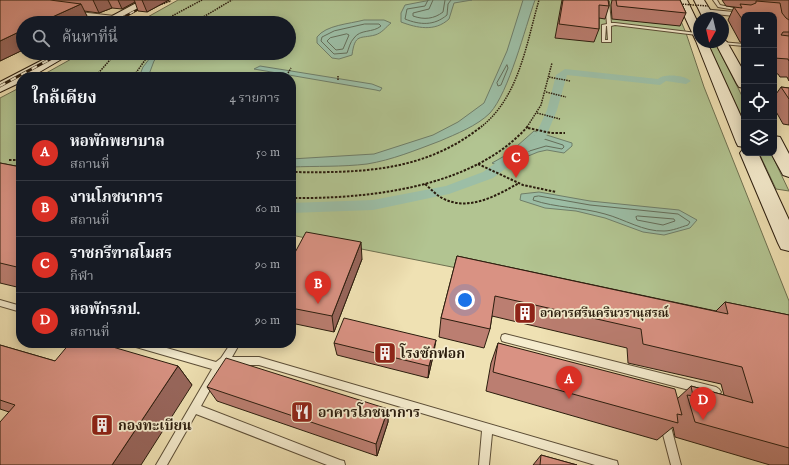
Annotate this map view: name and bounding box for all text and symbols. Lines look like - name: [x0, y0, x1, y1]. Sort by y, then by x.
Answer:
- north arrow: [693, 12, 729, 48]
- map controls: [741, 12, 777, 156]
- button: +: [741, 12, 777, 48]
- search box: [16, 16, 296, 60]
- icon: search: [30, 27, 52, 49]
- text: ค้นหาที่นี่: [62, 28, 118, 47]
- button: −: [741, 48, 777, 84]
- button: locate: [741, 84, 777, 120]
- text: ใกล้เคียง: [32, 88, 97, 109]
- text: 4 รายการ: [229, 90, 280, 107]
- button: layers: [741, 120, 777, 156]
- text: หอพักพยาบาล: [70, 132, 165, 151]
- text: A: [41, 144, 49, 161]
- text: 50 m: [256, 144, 280, 161]
- pin: C: [503, 145, 529, 178]
- text: สถานที่: [70, 156, 109, 173]
- text: งานโภชนาการ: [70, 188, 163, 207]
- text: B: [41, 200, 49, 217]
- text: 60 m: [255, 200, 280, 217]
- text: สถานที่: [70, 212, 109, 229]
- text: ราชกรีฑาสโมสร: [70, 244, 172, 263]
- text: C: [40, 256, 50, 273]
- text: 90 m: [255, 256, 280, 273]
- text: กีฬา: [70, 268, 94, 285]
- pin: B: [305, 271, 331, 304]
- your location: [455, 290, 475, 310]
- text: หอพักรภป.: [70, 300, 140, 319]
- building icon: อาคารศรีนครินวรานุสรณ์: [512, 300, 538, 326]
- place label: อาคารศรีนครินวรานุสรณ์: [540, 305, 669, 321]
- text: D: [40, 312, 50, 329]
- text: 90 m: [255, 312, 280, 329]
- text: สถานที่: [70, 324, 109, 341]
- building icon: โรงซักฟอก: [372, 340, 398, 366]
- place label: โรงซักฟอก: [399, 343, 465, 363]
- pin: A: [556, 366, 582, 399]
- pin: D: [690, 387, 716, 420]
- restaurant icon: อาคารโภชนาการ: [289, 399, 315, 425]
- place label: อาคารโภชนาการ: [318, 402, 420, 422]
- building icon: กองทะเบียน: [89, 412, 115, 438]
- place label: กองทะเบียน: [118, 417, 192, 435]

